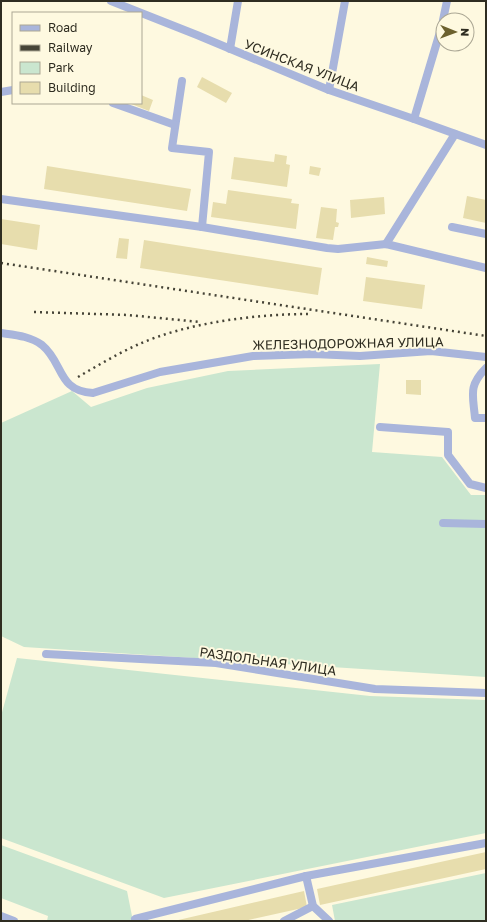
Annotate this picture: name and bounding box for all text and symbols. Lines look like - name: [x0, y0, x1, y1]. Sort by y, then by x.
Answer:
- legend: [12, 12, 142, 104]
- north arrow: [435, 12, 475, 52]
- text: Road: [48, 20, 77, 35]
- text: N: [459, 28, 472, 36]
- street label: УСИНСКАЯ УЛИЦА: [242, 36, 362, 94]
- text: Railway: [48, 40, 93, 55]
- text: Park: [48, 60, 74, 75]
- text: Building: [48, 80, 96, 95]
- street label: ЖЕЛЕЗНОДОРОЖНАЯ УЛИЦА: [252, 333, 444, 353]
- street label: РАЗДОЛЬНАЯ УЛИЦА: [199, 643, 338, 679]

